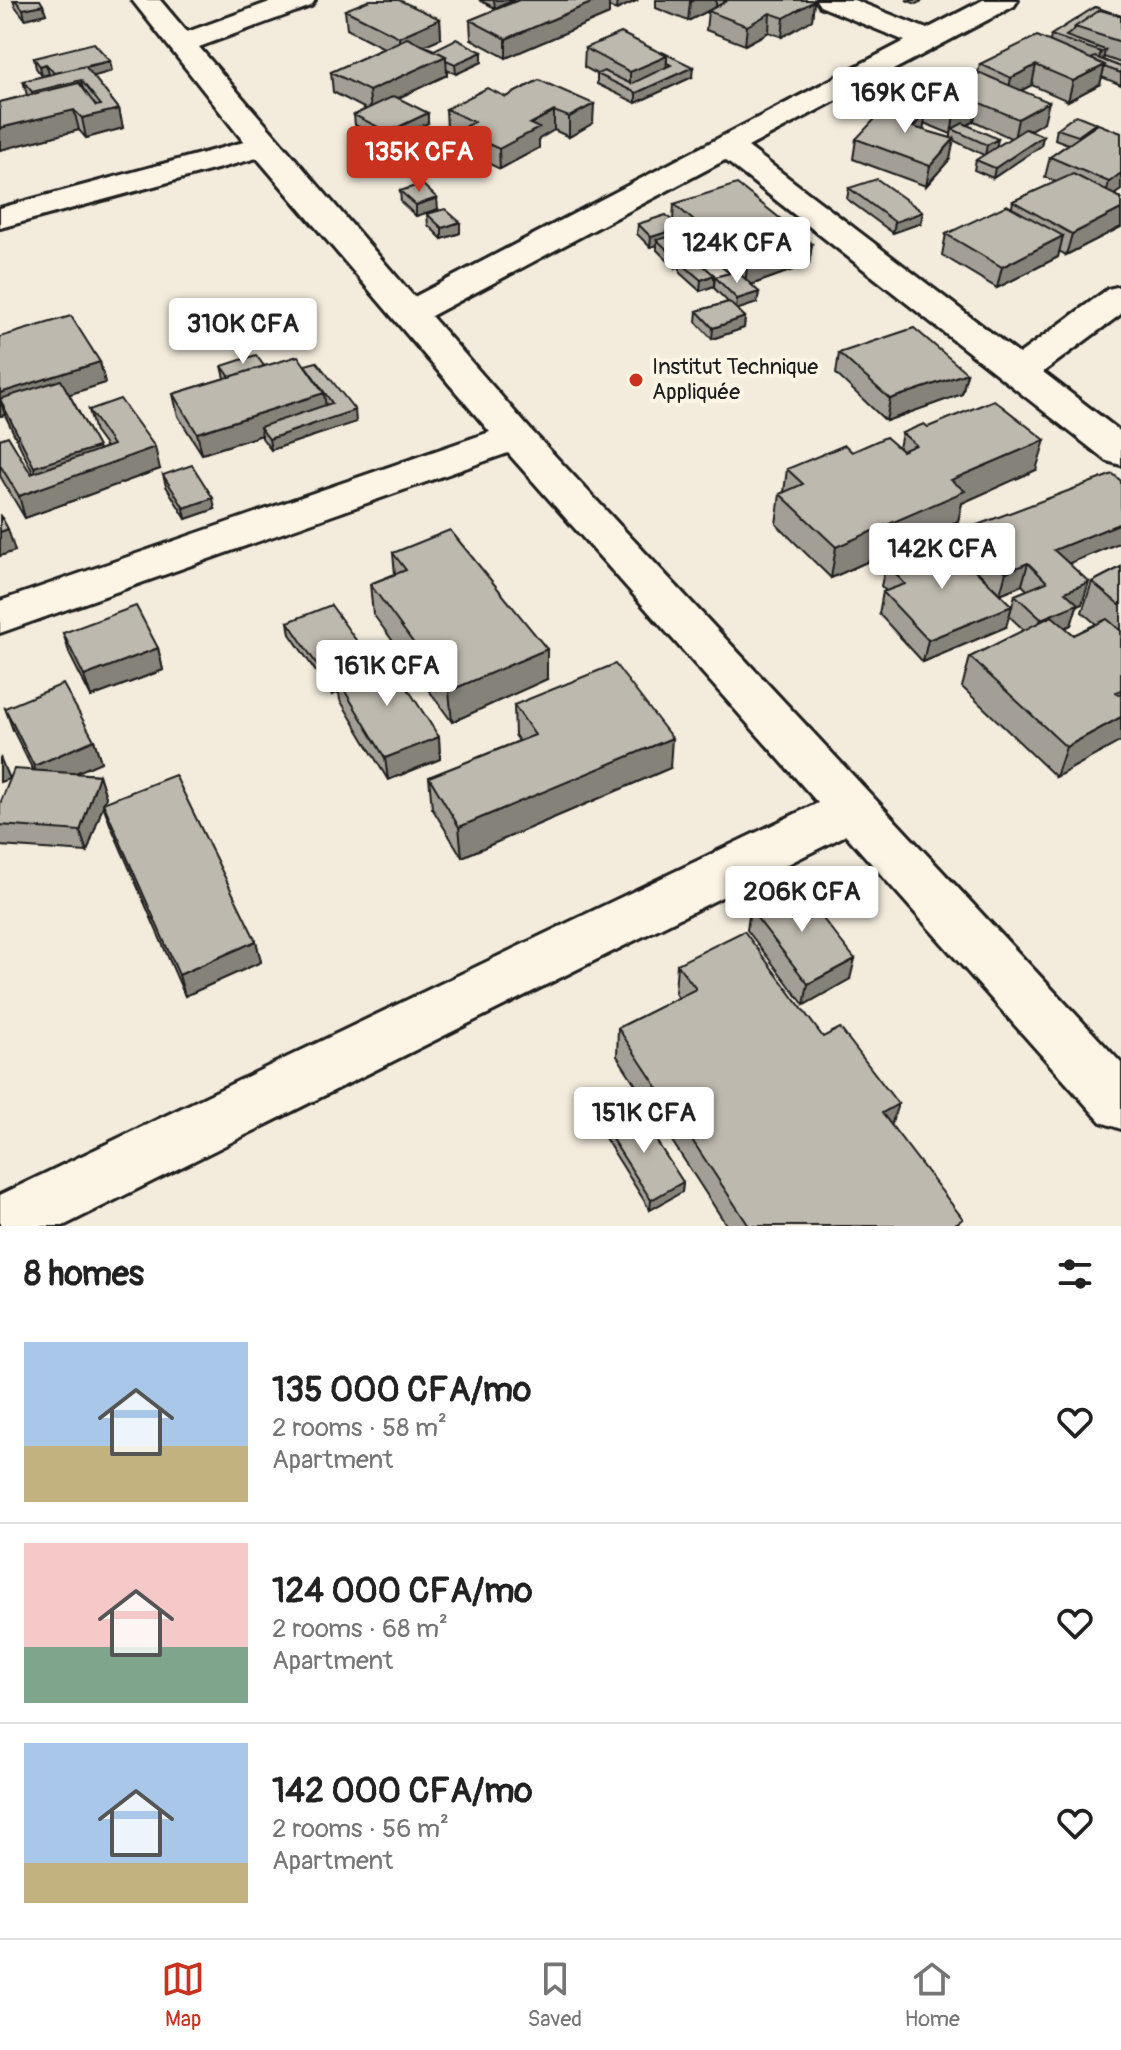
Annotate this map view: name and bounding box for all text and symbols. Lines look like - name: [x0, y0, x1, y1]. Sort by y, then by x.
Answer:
- pin: 169K CFA: [822, 67, 988, 135]
- text: 169K CFA: [851, 77, 959, 109]
- pin: 135K CFA: [336, 126, 502, 194]
- text: 135K CFA: [365, 136, 473, 168]
- pin: 124K CFA: [654, 217, 820, 285]
- text: 124K CFA: [682, 227, 792, 259]
- pin: 310K CFA: [160, 298, 326, 366]
- text: 310K CFA: [187, 308, 299, 340]
- place label: Institut Technique Appliquée: [652, 353, 818, 406]
- marker: Institut Technique Appliquée: [627, 371, 645, 389]
- pin: 142K CFA: [859, 523, 1025, 591]
- text: 142K CFA: [887, 533, 997, 565]
- pin: 161K CFA: [304, 640, 470, 708]
- text: 161K CFA: [334, 650, 440, 682]
- pin: 206K CFA: [719, 866, 885, 934]
- text: 206K CFA: [743, 876, 861, 908]
- pin: 151K CFA: [561, 1087, 727, 1155]
- text: 151K CFA: [592, 1097, 696, 1129]
- icon: filters: [1053, 1252, 1097, 1296]
- text: 8 homes: [24, 1253, 144, 1296]
- text: 135 000 CFA/mo: [272, 1369, 531, 1412]
- icon: home: [88, 1374, 184, 1470]
- icon: heart: [1053, 1400, 1097, 1444]
- text: 2 rooms · 58 m²: [272, 1412, 447, 1444]
- text: Apartment: [272, 1444, 393, 1476]
- text: 124 000 CFA/mo: [272, 1570, 533, 1613]
- icon: home: [88, 1575, 184, 1671]
- icon: heart: [1053, 1601, 1097, 1645]
- text: 2 rooms · 68 m²: [272, 1613, 448, 1645]
- text: Apartment: [272, 1645, 393, 1677]
- text: 142 000 CFA/mo: [272, 1770, 533, 1813]
- icon: home: [88, 1775, 184, 1871]
- icon: heart: [1053, 1801, 1097, 1845]
- text: 2 rooms · 56 m²: [272, 1813, 449, 1845]
- text: Apartment: [272, 1845, 393, 1877]
- tab: Map: [161, 1957, 205, 2033]
- tab: Saved: [527, 1957, 582, 2033]
- tab: Home: [904, 1957, 960, 2033]

